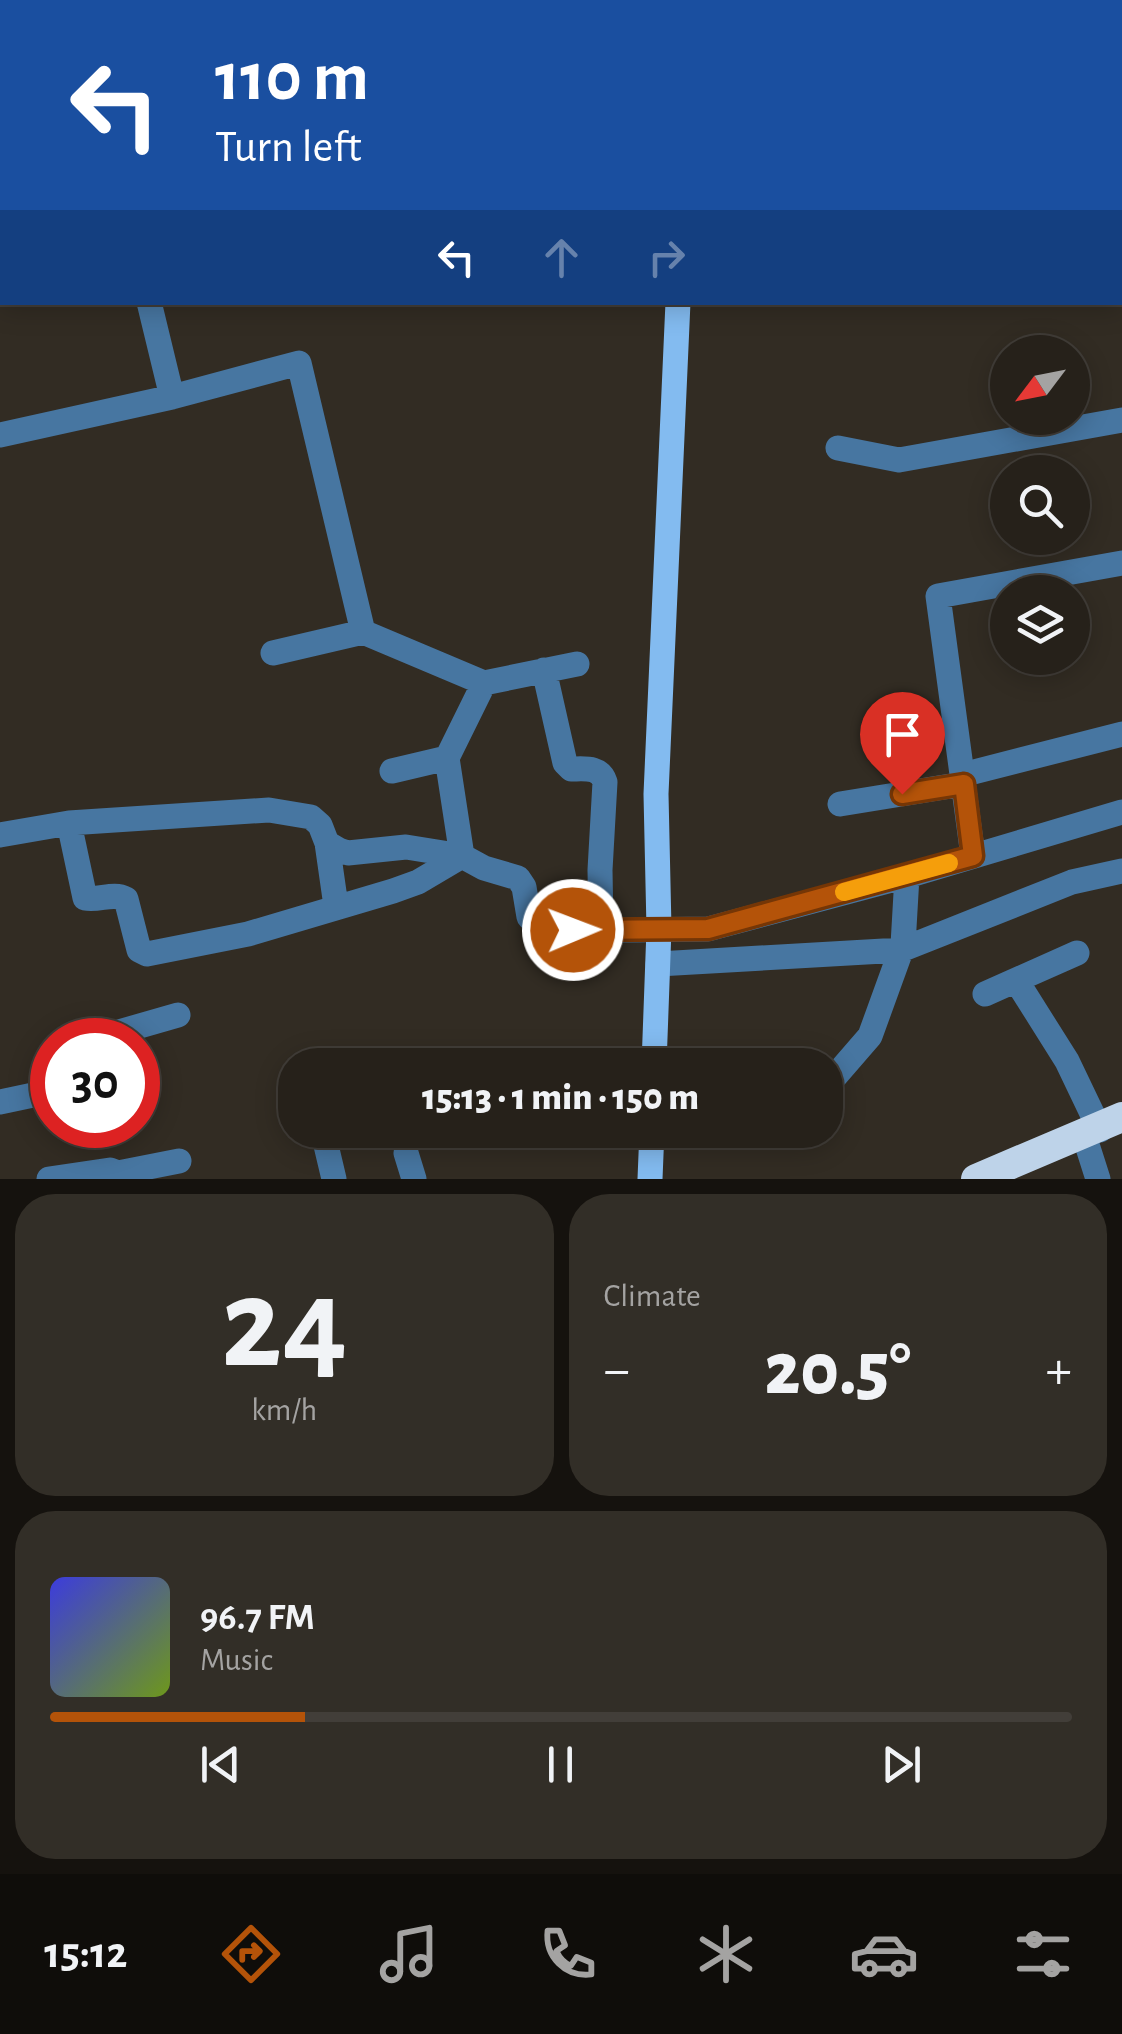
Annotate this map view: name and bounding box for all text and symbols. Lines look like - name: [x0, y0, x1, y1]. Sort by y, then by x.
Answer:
- icon: left: [50, 40, 180, 170]
- text: 110 m: [215, 43, 369, 113]
- text: Turn left: [215, 125, 362, 170]
- icon: left: [429, 230, 484, 285]
- icon: ahead: [534, 230, 589, 285]
- icon: right: [639, 230, 694, 285]
- north arrow: [990, 335, 1090, 435]
- map controls: [990, 335, 1090, 675]
- button: search: [990, 455, 1090, 555]
- button: layers: [990, 575, 1090, 675]
- pin: [860, 692, 945, 795]
- icon: arrive: [875, 707, 930, 762]
- position arrow: [521, 878, 625, 982]
- speed limit sign: 30: [30, 1018, 160, 1148]
- text: 15:13 · 1 min · 150 m: [422, 1079, 699, 1117]
- text: 24: [221, 1261, 348, 1391]
- text: Climate: [604, 1280, 701, 1312]
- text: 20.5°: [764, 1333, 911, 1408]
- text: −: [604, 1343, 630, 1398]
- text: +: [1046, 1343, 1072, 1398]
- text: km/h: [251, 1394, 317, 1426]
- text: 96.7 FM: [200, 1599, 315, 1637]
- text: Music: [200, 1644, 273, 1676]
- icon: previous: [193, 1737, 248, 1792]
- icon: pause: [533, 1737, 588, 1792]
- icon: next: [874, 1737, 929, 1792]
- icon: directions: [216, 1919, 286, 1989]
- icon: music: [374, 1919, 444, 1989]
- icon: phone: [533, 1919, 603, 1989]
- icon: climate: [691, 1919, 761, 1989]
- icon: car: [849, 1919, 919, 1989]
- icon: filters: [1008, 1919, 1078, 1989]
- text: 15:12: [44, 1931, 128, 1976]

